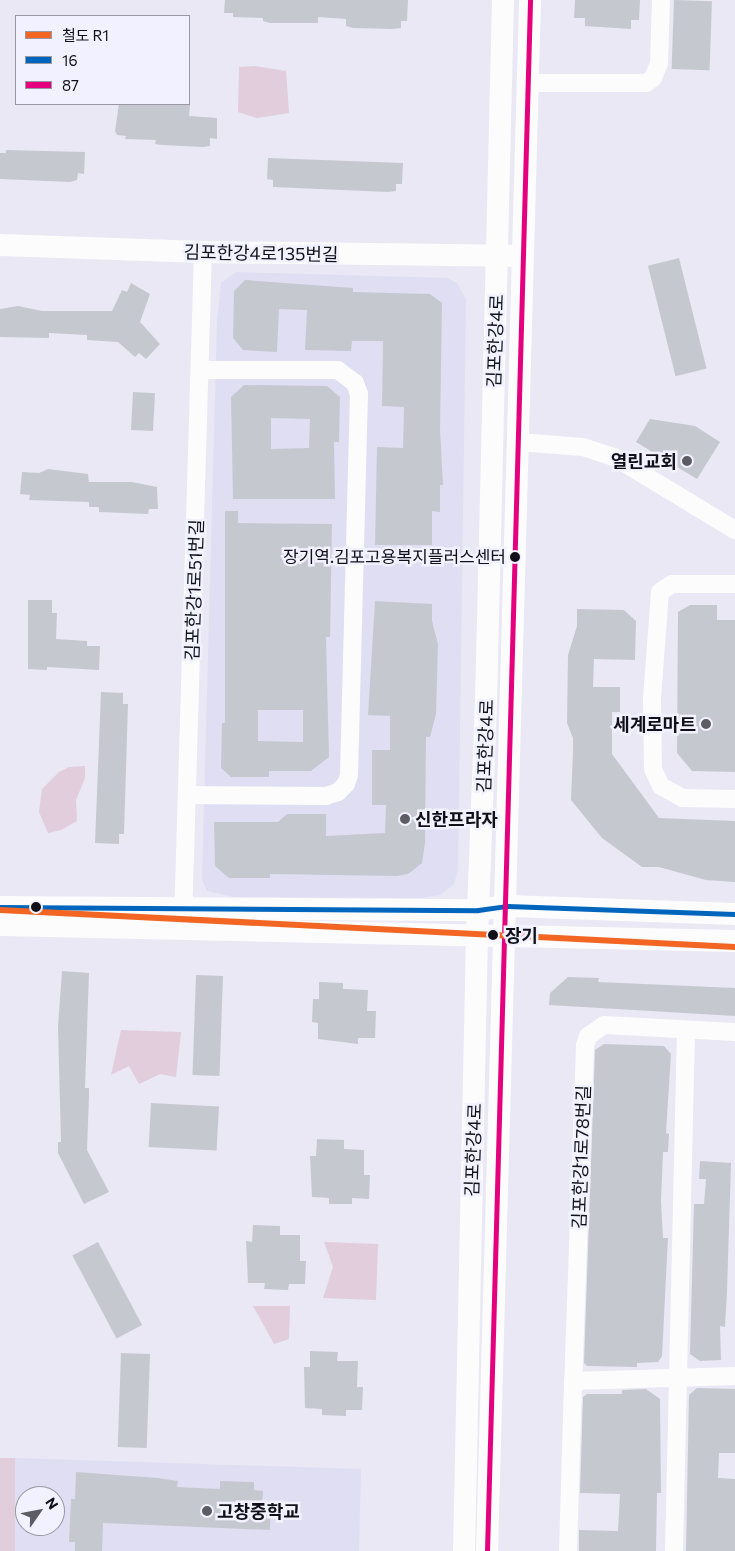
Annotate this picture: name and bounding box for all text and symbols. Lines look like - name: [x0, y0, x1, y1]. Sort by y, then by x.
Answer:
- legend: [15, 15, 190, 105]
- text: 철도 R1: [62, 26, 109, 44]
- text: 16: [62, 51, 78, 69]
- text: 87: [62, 76, 79, 94]
- street label: 김포한강4로135번길: [183, 241, 339, 265]
- street label: 김포한강4로: [483, 294, 507, 388]
- place label: 열린교회: [611, 450, 677, 472]
- marker: 열린교회: [681, 455, 693, 467]
- street label: 김포한강1로51번길: [181, 519, 207, 661]
- place label: 장기역.김포고용복지플러스센터: [283, 547, 506, 567]
- marker: 장기역.김포고용복지플러스센터: [510, 552, 520, 562]
- street label: 김포한강4로: [473, 699, 497, 793]
- place label: 세계로마트: [613, 713, 696, 735]
- marker: 세계로마트: [700, 718, 712, 730]
- place label: 신한프라자: [415, 808, 498, 830]
- marker: 신한프라자: [399, 813, 411, 825]
- unlabelled marker: [31, 902, 41, 912]
- place label: 장기: [505, 924, 538, 946]
- marker: 장기: [485, 927, 501, 943]
- street label: 김포한강1로78번길: [568, 1085, 594, 1229]
- street label: 김포한강4로: [461, 1103, 485, 1197]
- north arrow: [15, 1486, 65, 1536]
- text: N: [42, 1494, 62, 1512]
- place label: 고창중학교: [217, 1500, 300, 1522]
- marker: 고창중학교: [201, 1505, 213, 1517]

